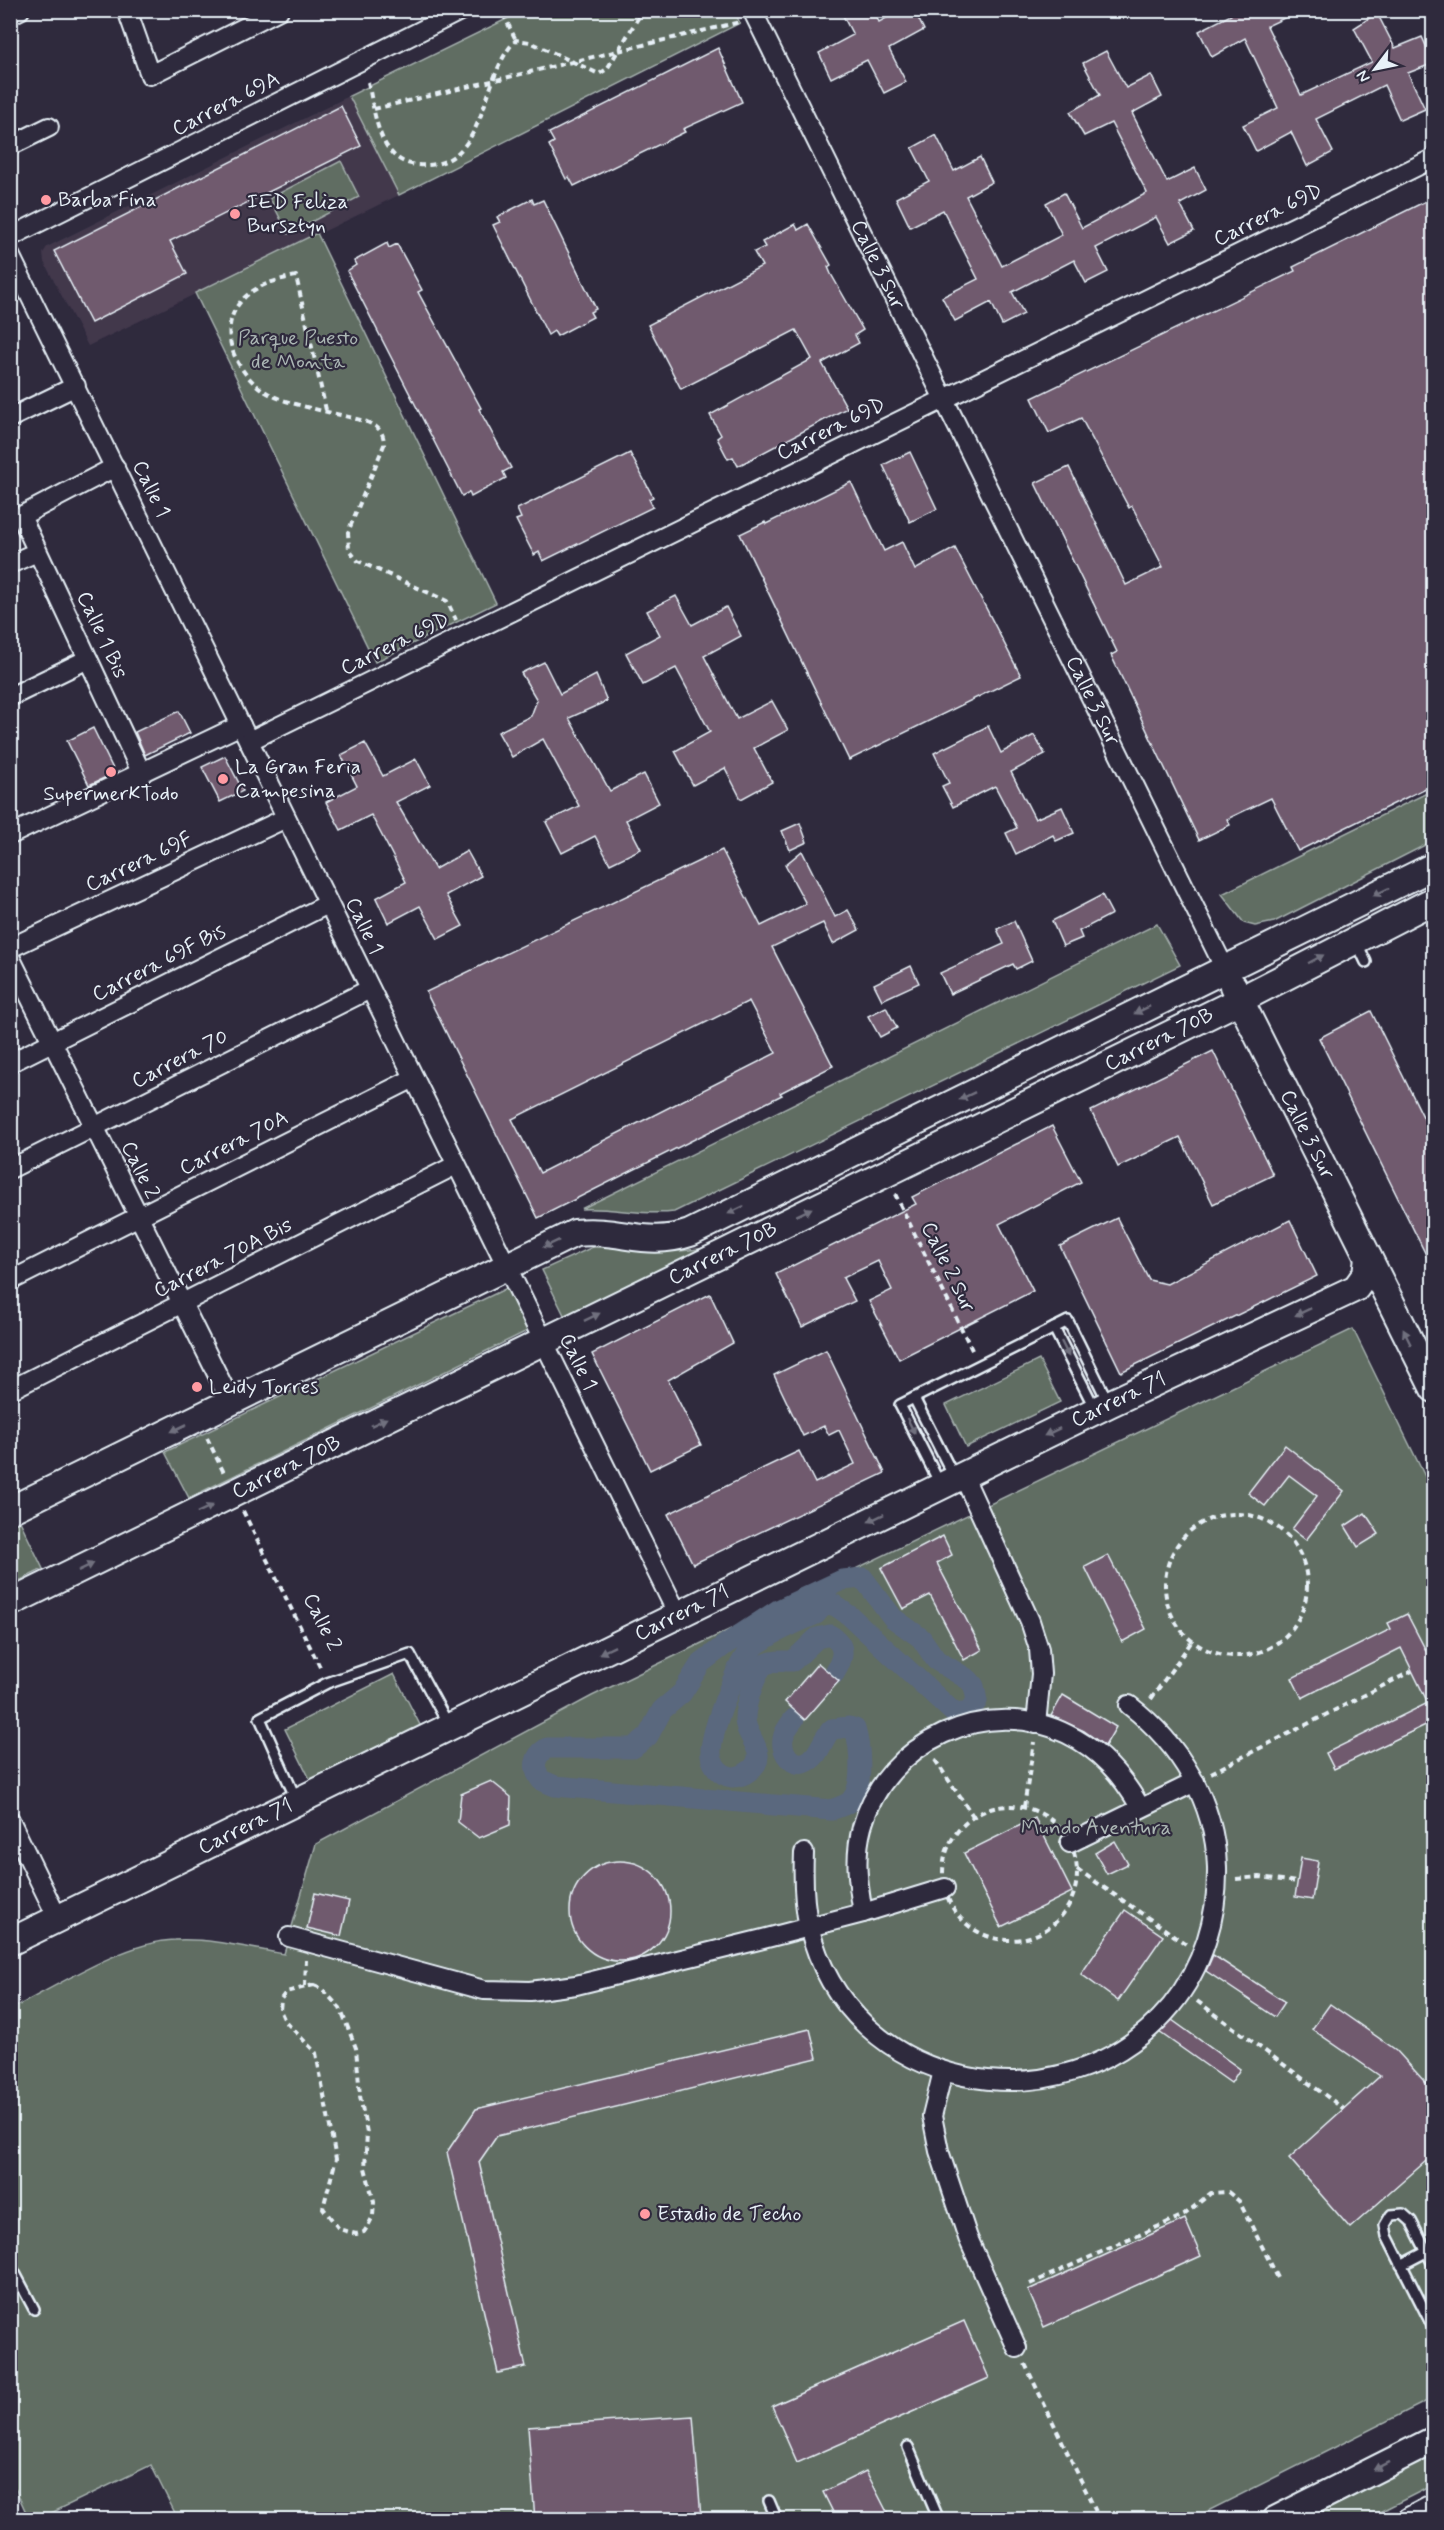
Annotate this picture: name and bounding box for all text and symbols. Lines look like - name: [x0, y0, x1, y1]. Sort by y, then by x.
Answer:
- north arrow: [1345, 39, 1405, 99]
- street label: Carrera 69A: [167, 65, 285, 143]
- text: N: [1352, 66, 1375, 86]
- street label: Carrera 69D: [1209, 177, 1327, 253]
- place label: Barba Fina: [58, 186, 156, 214]
- place label: IED Feliza Bursztyn: [247, 188, 348, 240]
- marker: Barba Fina: [39, 193, 53, 207]
- marker: IED Feliza Bursztyn: [228, 207, 242, 221]
- street label: Calle 3 Sur: [844, 215, 912, 314]
- park label: Parque Puesto de Monta: [238, 324, 358, 376]
- street label: Carrera 69D: [772, 391, 890, 467]
- street label: Calle 1: [125, 456, 177, 522]
- street label: Calle 1 Bis: [70, 587, 134, 683]
- street label: Carrera 69D: [336, 606, 454, 682]
- street label: Calle 3 Sur: [1059, 651, 1127, 750]
- place label: La Gran Feria Campesina: [235, 753, 361, 805]
- marker: SupermerKTodo: [104, 765, 118, 779]
- marker: La Gran Feria Campesina: [216, 772, 230, 786]
- place label: SupermerKTodo: [43, 780, 179, 808]
- street label: Carrera 69F: [81, 825, 197, 899]
- one-way arrow: [1372, 887, 1390, 897]
- street label: Calle 1: [338, 893, 390, 959]
- street label: Carrera 69F Bis: [88, 917, 230, 1009]
- one-way arrow: [1308, 954, 1325, 964]
- street label: Carrera 70B: [1100, 1001, 1219, 1078]
- one-way arrow: [1134, 1005, 1151, 1015]
- street label: Carrera 70: [127, 1023, 233, 1095]
- street label: Calle 3 Sur: [1273, 1085, 1341, 1184]
- one-way arrow: [959, 1091, 976, 1101]
- street label: Carrera 70A: [175, 1104, 293, 1182]
- street label: Calle 2: [114, 1136, 166, 1204]
- one-way arrow: [728, 1206, 745, 1215]
- one-way arrow: [796, 1207, 813, 1217]
- street label: Carrera 70A Bis: [149, 1211, 297, 1305]
- street label: Carrera 70B: [664, 1215, 782, 1292]
- street label: Calle 2 Sur: [914, 1217, 982, 1317]
- one-way arrow: [543, 1240, 560, 1249]
- one-way arrow: [1295, 1308, 1312, 1317]
- one-way arrow: [583, 1312, 600, 1322]
- one-way arrow: [1403, 1328, 1412, 1345]
- street label: Calle 1: [552, 1329, 604, 1395]
- one-way arrow: [1059, 1340, 1069, 1358]
- street label: Carrera 71: [1066, 1365, 1171, 1434]
- place label: Leidy Torres: [209, 1373, 318, 1401]
- marker: Leidy Torres: [190, 1380, 204, 1394]
- one-way arrow: [371, 1417, 388, 1427]
- one-way arrow: [905, 1417, 915, 1435]
- one-way arrow: [170, 1423, 187, 1432]
- one-way arrow: [1043, 1428, 1060, 1437]
- street label: Carrera 70B: [227, 1429, 346, 1506]
- one-way arrow: [196, 1504, 213, 1513]
- one-way arrow: [868, 1513, 885, 1522]
- one-way arrow: [77, 1562, 94, 1571]
- street label: Carrera 71: [630, 1578, 734, 1648]
- street label: Calle 2: [296, 1588, 348, 1656]
- one-way arrow: [598, 1645, 615, 1655]
- street label: Carrera 71: [193, 1792, 297, 1862]
- park label: Mundo Aventura: [1021, 1814, 1171, 1842]
- place label: Estadio de Techo: [657, 2200, 801, 2228]
- marker: Estadio de Techo: [638, 2207, 652, 2221]
- one-way arrow: [1373, 2462, 1390, 2471]

